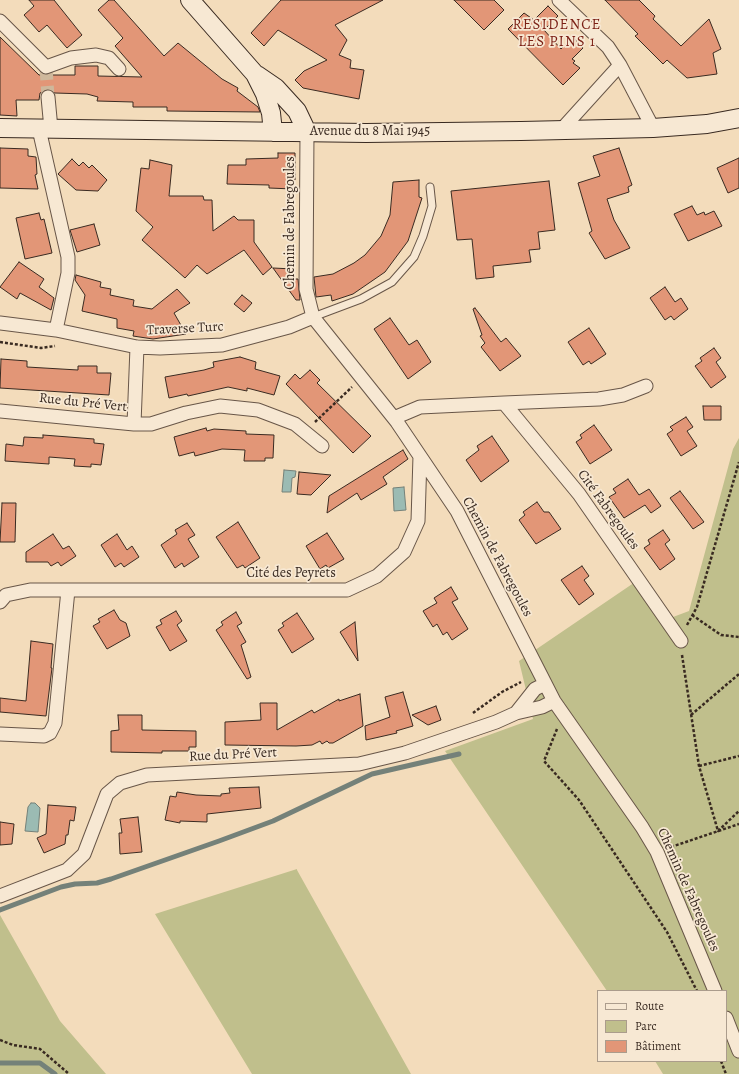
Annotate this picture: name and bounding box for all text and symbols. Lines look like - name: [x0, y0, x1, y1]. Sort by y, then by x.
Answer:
- district label: RESIDENCE LES PINS 1: [513, 16, 601, 51]
- street label: Avenue du 8 Mai 1945: [310, 124, 430, 140]
- street label: Chemin de Fabregoules: [283, 156, 299, 290]
- street label: Traverse Turc: [146, 319, 224, 339]
- street label: Rue du Pré Vert: [38, 390, 128, 416]
- street label: Cité Fabregoules: [573, 467, 643, 553]
- street label: Chemin de Fabregoules: [458, 494, 536, 620]
- street label: Cité des Peyrets: [246, 566, 336, 582]
- street label: Rue du Pré Vert: [189, 744, 277, 766]
- street label: Chemin de Fabregoules: [653, 826, 723, 954]
- legend: [597, 990, 727, 1062]
- text: Route: [635, 998, 664, 1014]
- text: Parc: [635, 1018, 657, 1034]
- text: Bâtiment: [635, 1038, 681, 1054]

